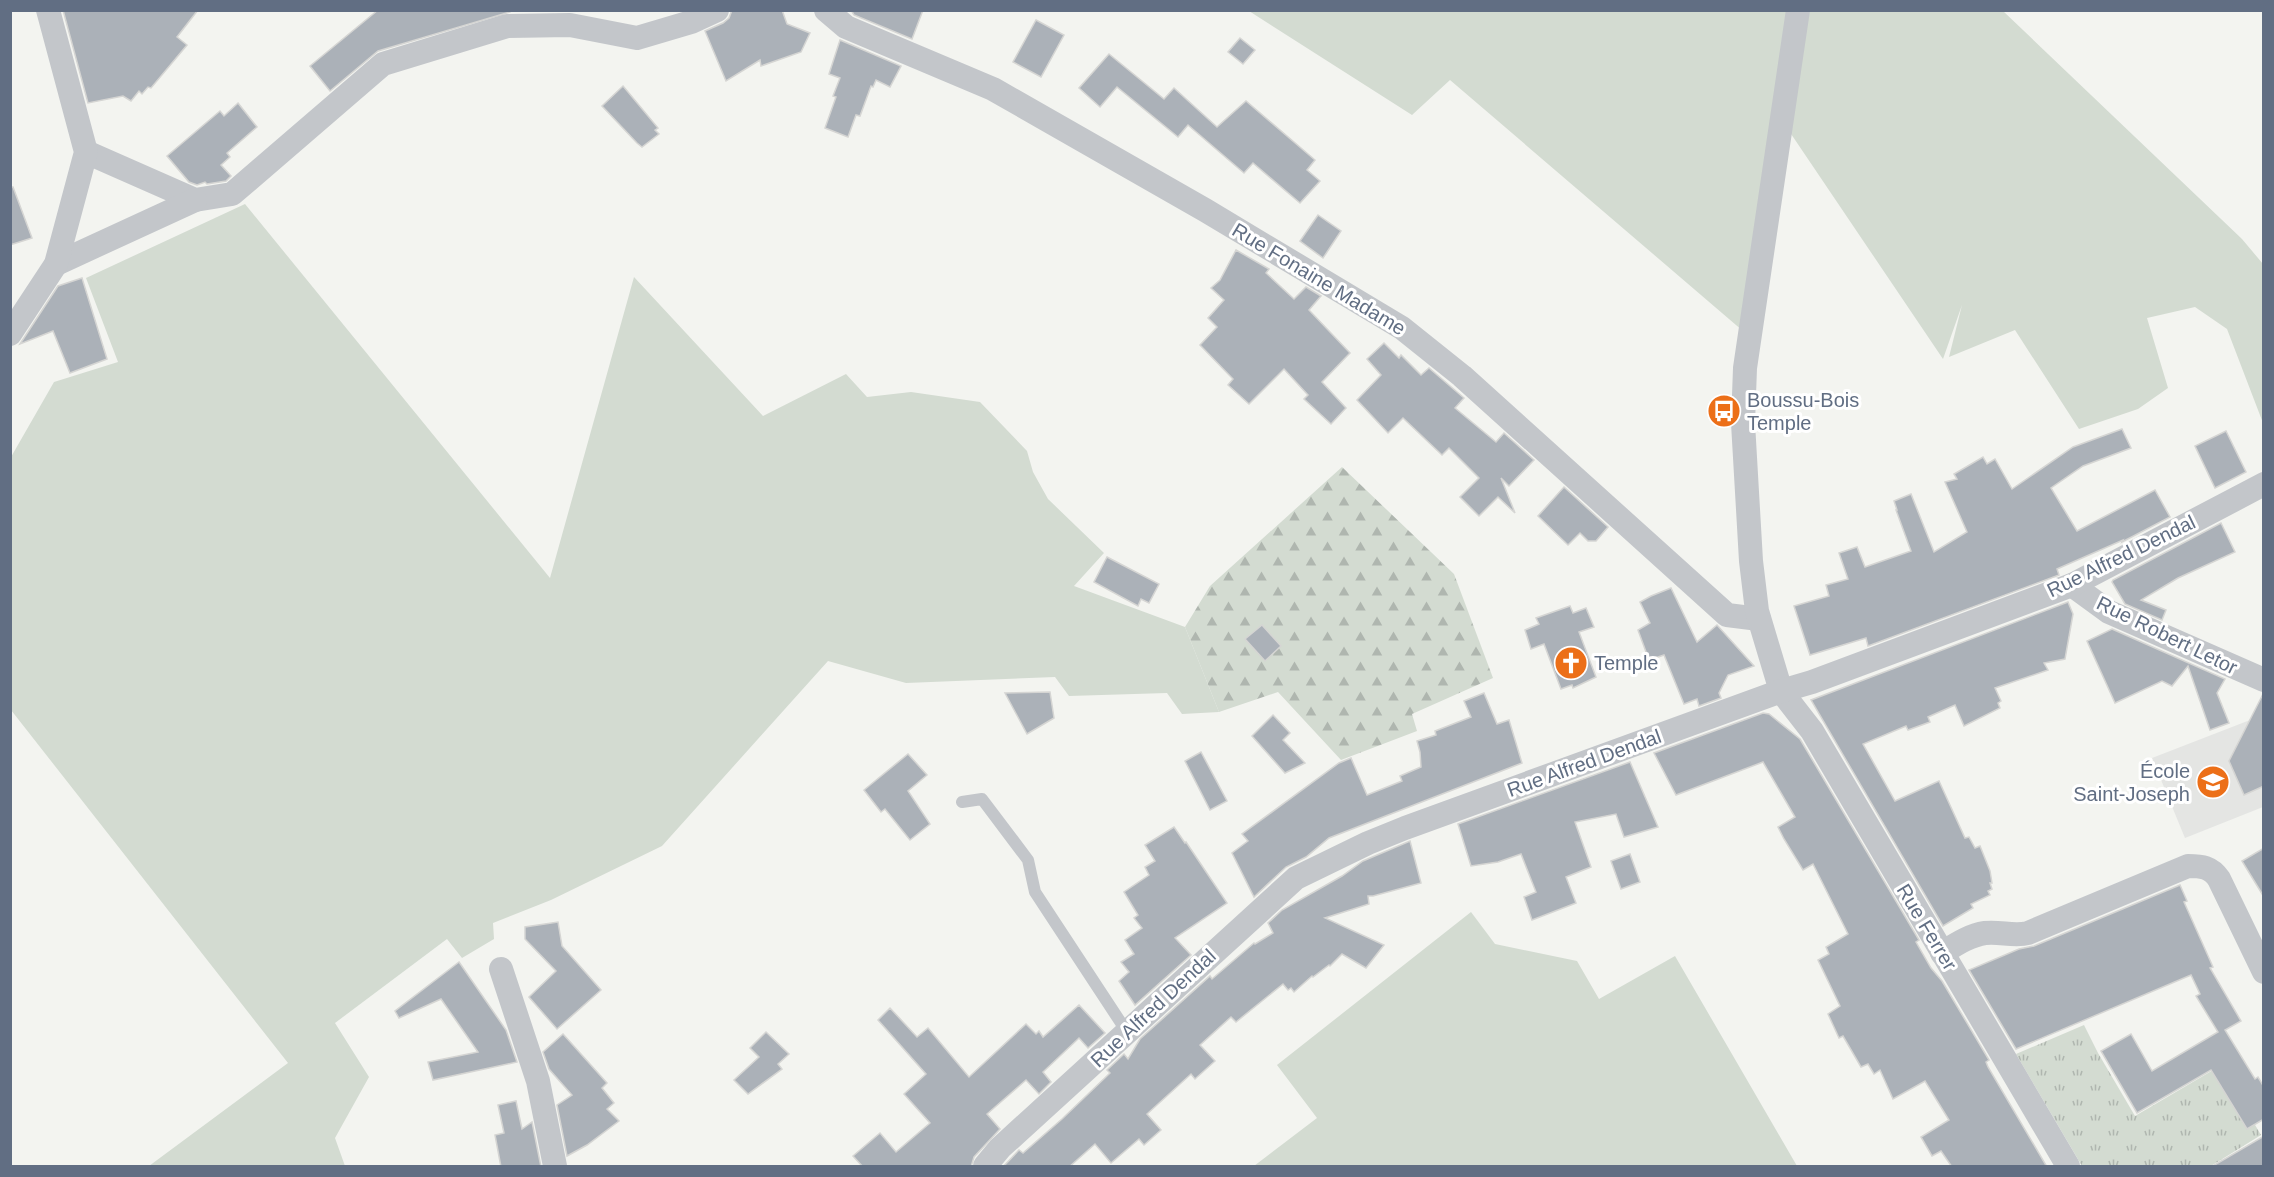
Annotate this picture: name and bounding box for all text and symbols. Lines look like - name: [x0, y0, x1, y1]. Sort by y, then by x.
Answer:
- street label: Rue Fonaine Madame: [1229, 219, 1409, 339]
- place label: Boussu-Bois Temple: [1747, 389, 1859, 434]
- bus stop icon: Boussu-Bois Temple: [1706, 393, 1742, 429]
- street label: Rue Alfred Dendal: [2043, 511, 2199, 601]
- street label: Rue Robert Letor: [2093, 591, 2241, 679]
- church icon: Temple: [1553, 645, 1589, 681]
- place label: Temple: [1594, 652, 1658, 674]
- street label: Rue Alfred Dendal: [1504, 725, 1664, 801]
- place label: École Saint-Joseph: [2073, 760, 2190, 805]
- school or university icon: École Saint-Joseph: [2195, 764, 2231, 800]
- street label: Rue Ferrer: [1893, 880, 1961, 974]
- street label: Rue Alfred Dendal: [1086, 945, 1220, 1071]

